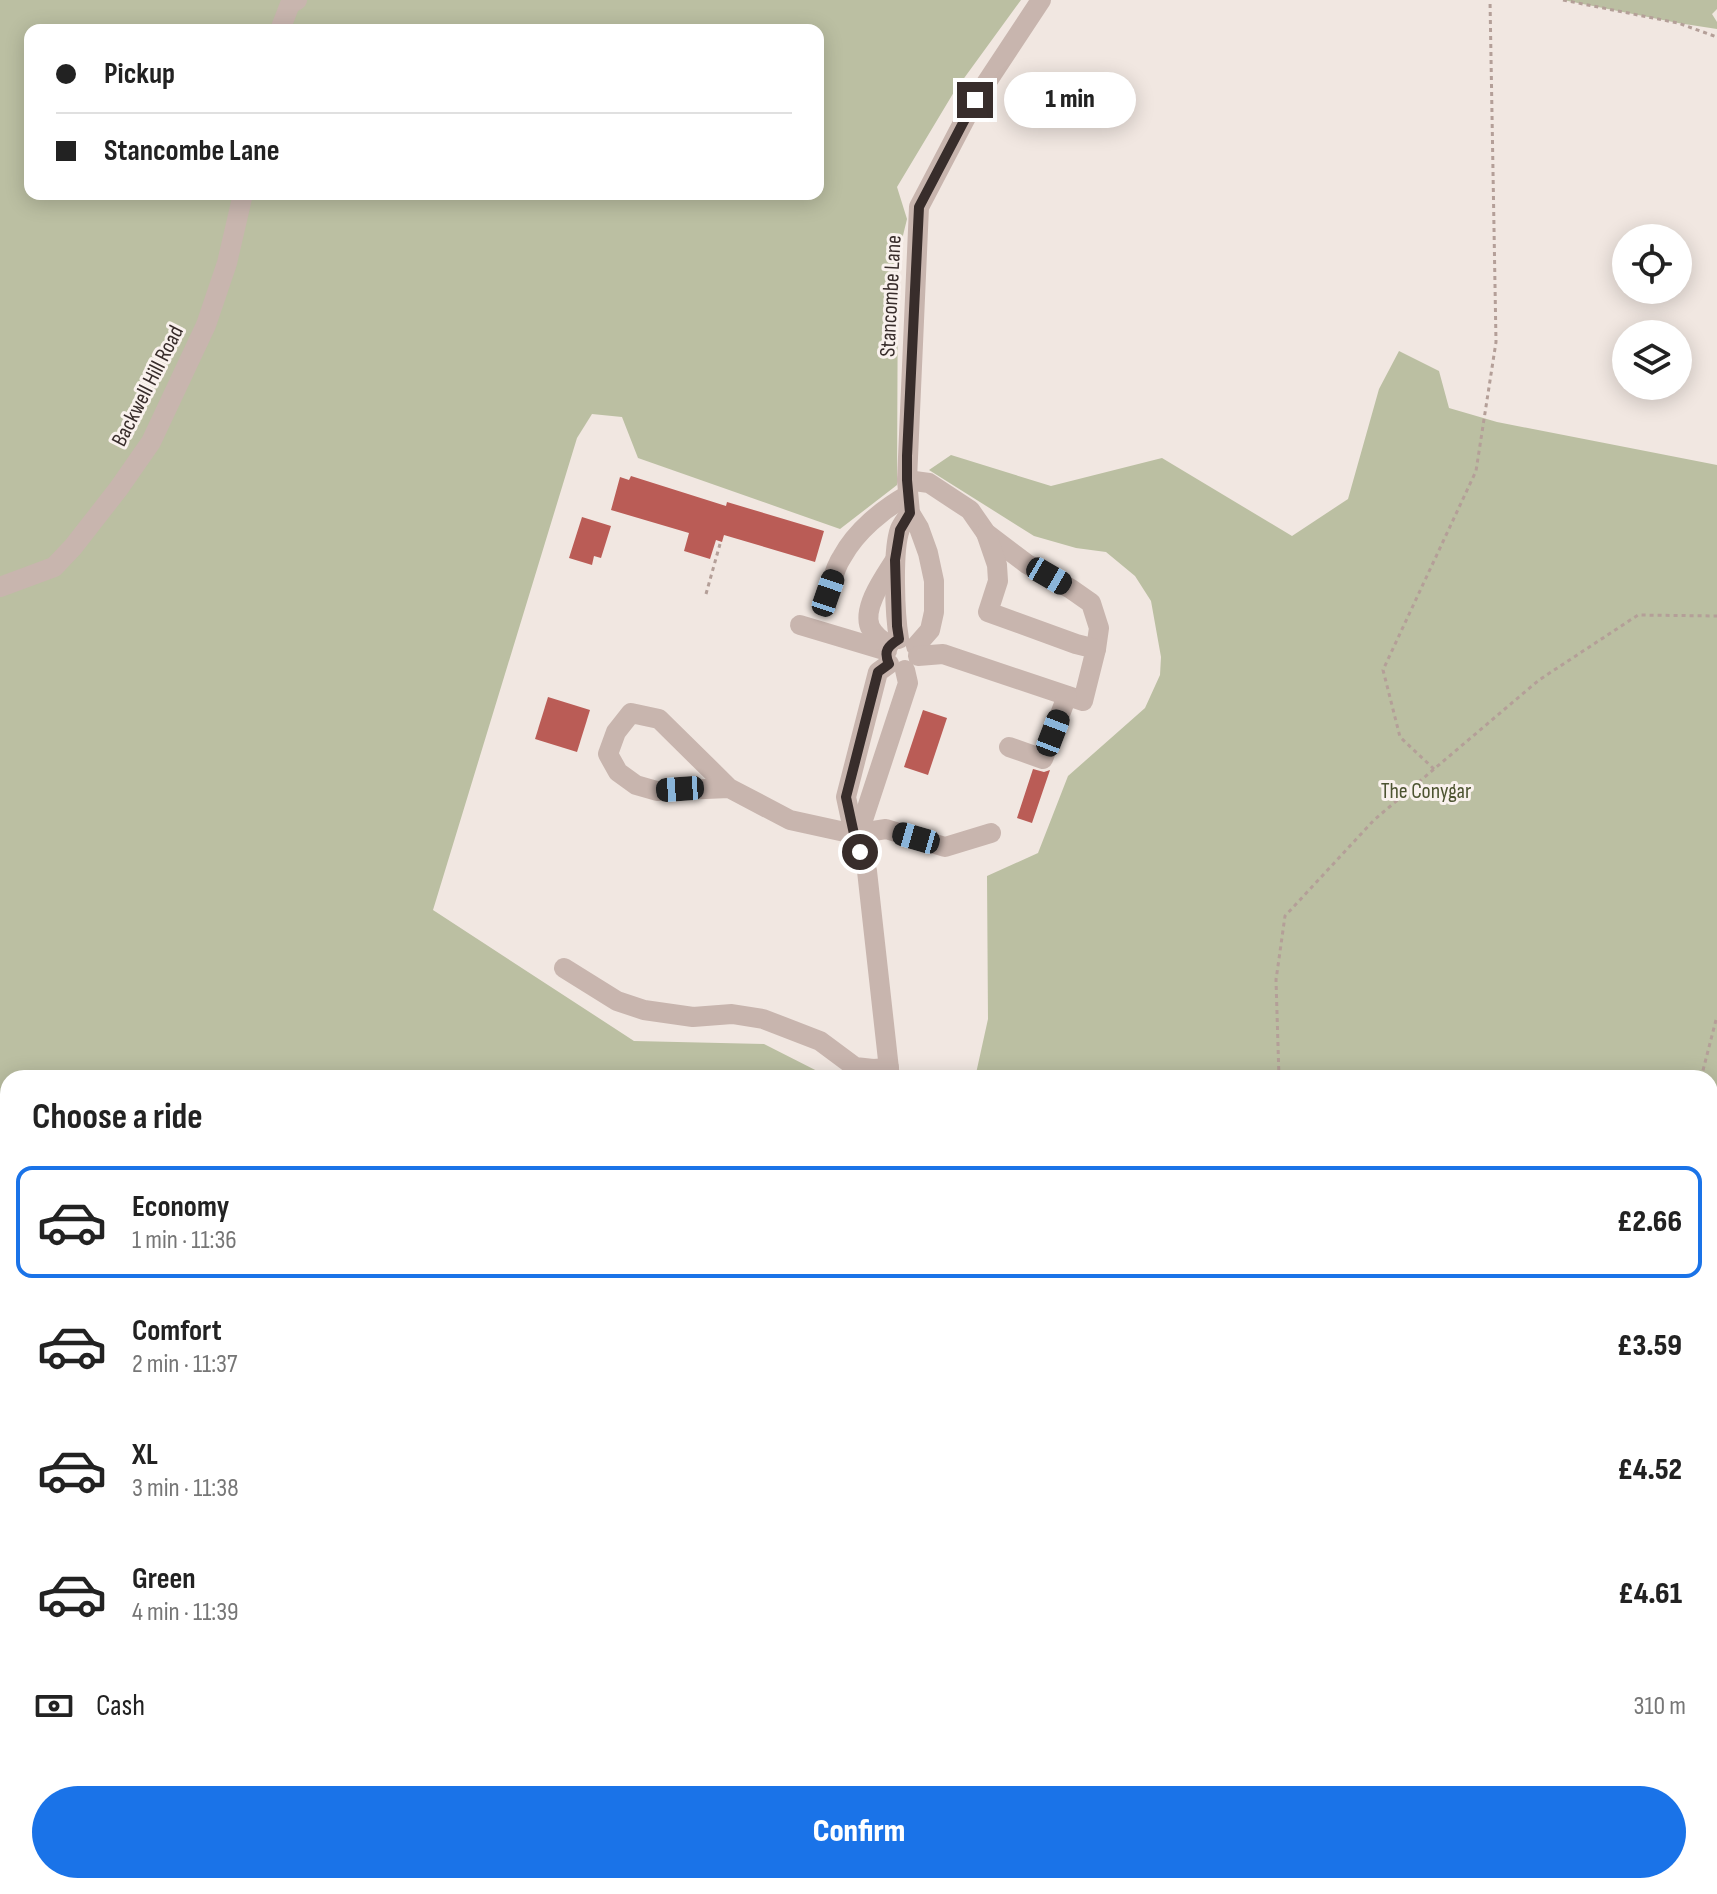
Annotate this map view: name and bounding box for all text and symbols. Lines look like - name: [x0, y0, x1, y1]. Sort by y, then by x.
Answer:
- text: Pickup: [104, 56, 175, 92]
- callout: 1 min: [1003, 72, 1135, 128]
- route end: [957, 82, 993, 118]
- text: 1 min: [1045, 84, 1095, 115]
- text: Stancombe Lane: [104, 133, 280, 169]
- map controls: [1612, 224, 1692, 400]
- button: locate: [1612, 224, 1692, 304]
- street label: Stancombe Lane: [874, 234, 908, 358]
- button: layers: [1612, 320, 1692, 400]
- street label: Backwell Hill Road: [106, 321, 190, 451]
- car: [1022, 554, 1076, 598]
- car: [809, 566, 847, 620]
- car: [1033, 706, 1073, 760]
- car: [655, 775, 705, 803]
- park label: The Conygar: [1381, 778, 1471, 805]
- car: [890, 820, 942, 856]
- route start: [842, 834, 878, 870]
- text: Choose a ride: [32, 1096, 203, 1139]
- icon: car: [36, 1186, 108, 1258]
- text: Economy: [132, 1189, 229, 1225]
- text: £2.66: [1617, 1204, 1682, 1240]
- text: 1 min · 11:36: [132, 1225, 237, 1256]
- icon: car: [36, 1310, 108, 1382]
- text: Comfort: [132, 1313, 222, 1349]
- text: £3.59: [1617, 1328, 1682, 1364]
- text: 2 min · 11:37: [132, 1349, 237, 1380]
- icon: car: [36, 1434, 108, 1506]
- text: XL: [132, 1437, 158, 1473]
- text: £4.52: [1617, 1452, 1682, 1488]
- text: 3 min · 11:38: [132, 1473, 239, 1504]
- icon: car: [36, 1558, 108, 1630]
- text: Green: [132, 1561, 196, 1597]
- text: £4.61: [1618, 1576, 1682, 1612]
- text: 4 min · 11:39: [132, 1597, 239, 1628]
- icon: cash: [32, 1684, 76, 1728]
- text: Cash: [96, 1688, 145, 1724]
- text: 310 m: [1634, 1691, 1686, 1722]
- button: Confirm: [32, 1786, 1686, 1878]

